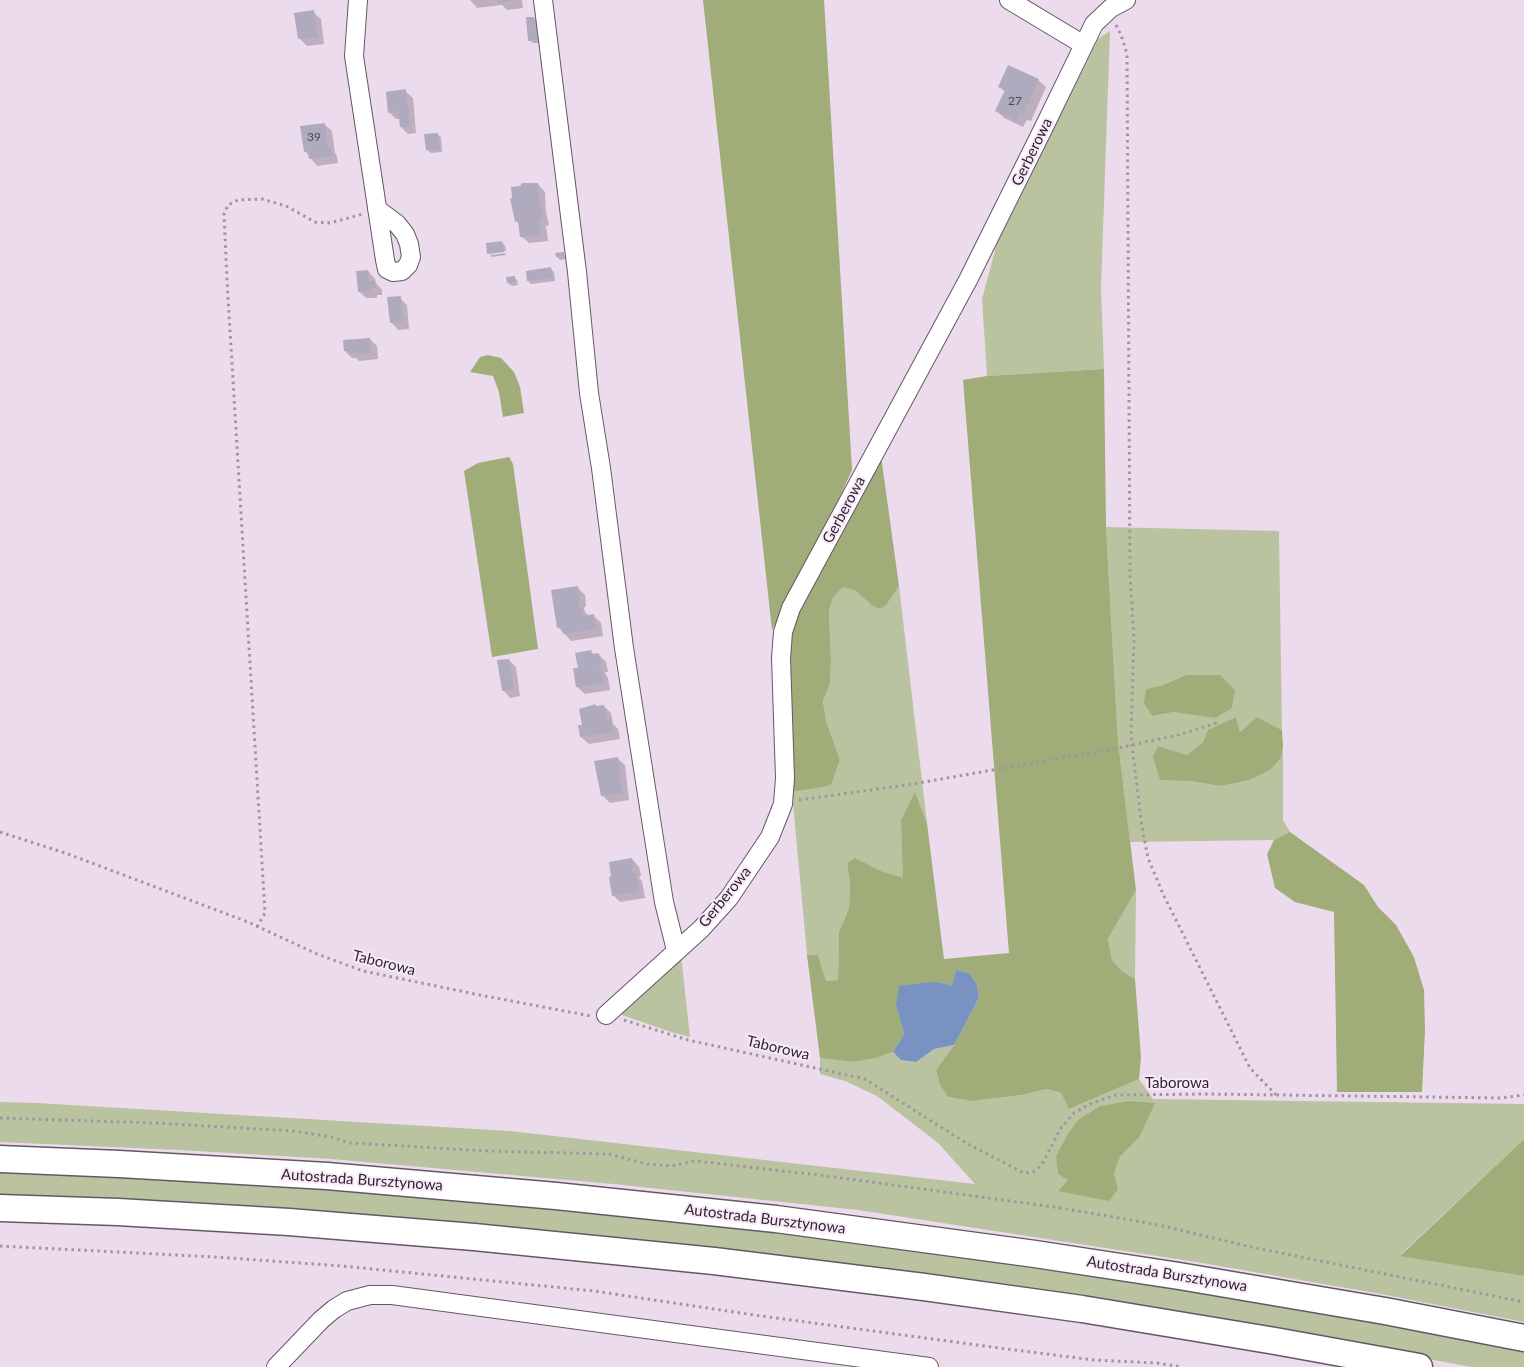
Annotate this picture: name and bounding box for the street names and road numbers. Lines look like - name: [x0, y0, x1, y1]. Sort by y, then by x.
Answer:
- street label: Gerberowa: [1008, 115, 1056, 189]
- street label: Gerberowa: [819, 473, 869, 547]
- street label: Gerberowa: [695, 863, 755, 931]
- street label: Taborowa: [351, 947, 417, 979]
- street label: Taborowa: [745, 1032, 811, 1064]
- street label: Taborowa: [1145, 1074, 1209, 1092]
- street label: Autostrada Bursztynowa: [280, 1165, 444, 1195]
- street label: Autostrada Bursztynowa: [683, 1200, 847, 1238]
- street label: Autostrada Bursztynowa: [1086, 1252, 1248, 1296]

